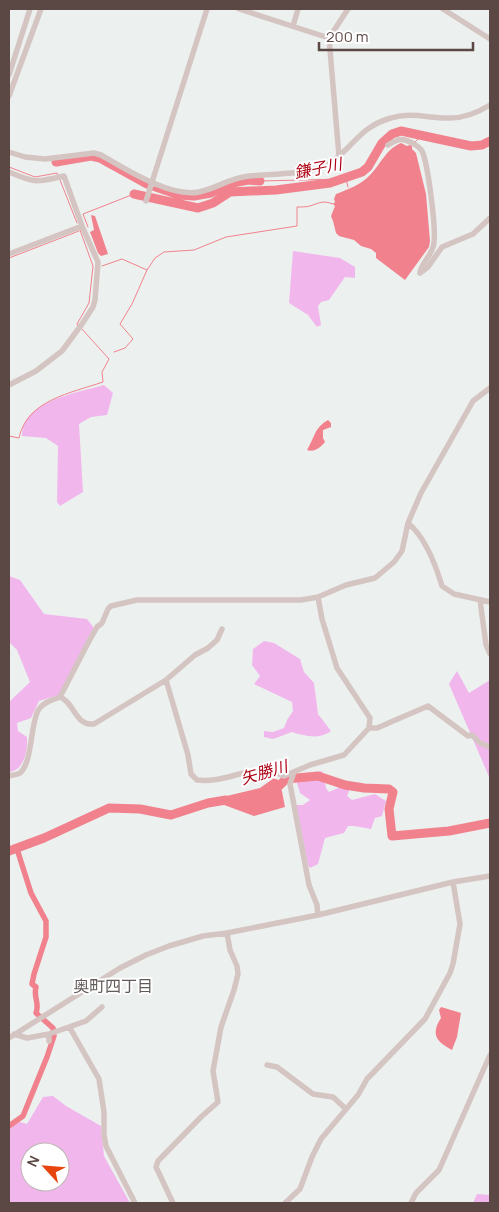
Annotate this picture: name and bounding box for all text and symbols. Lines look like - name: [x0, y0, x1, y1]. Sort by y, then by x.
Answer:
- scale bar: [319, 20, 473, 52]
- text: 200 m: [326, 26, 369, 47]
- water label: 鎌子川: [292, 152, 346, 183]
- water label: 矢勝川: [238, 754, 292, 789]
- district label: 奥町四丁目: [73, 975, 153, 997]
- north arrow: [20, 1142, 70, 1192]
- text: N: [22, 1152, 44, 1170]

